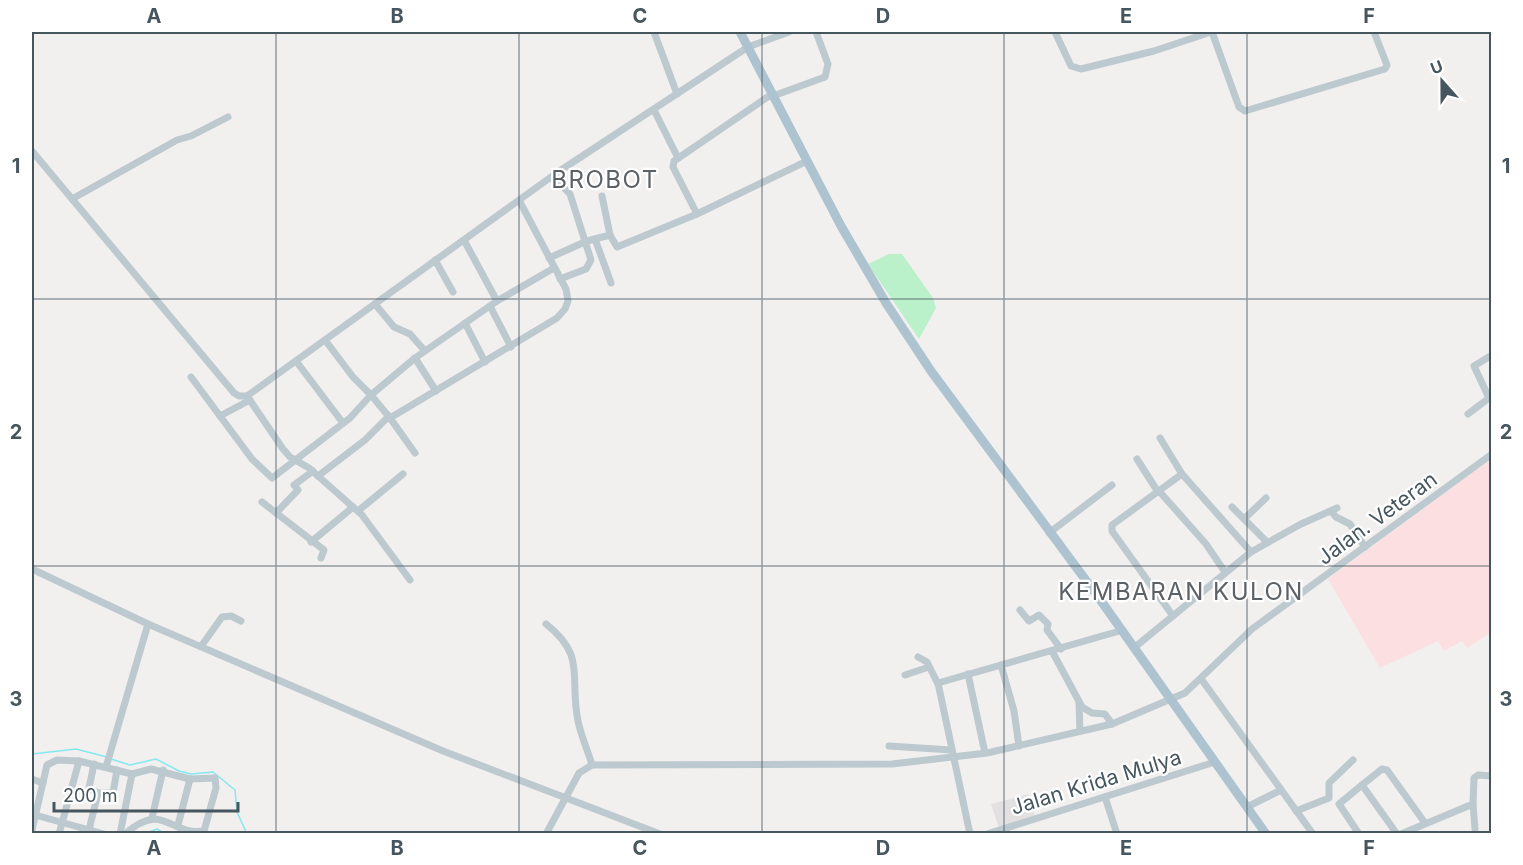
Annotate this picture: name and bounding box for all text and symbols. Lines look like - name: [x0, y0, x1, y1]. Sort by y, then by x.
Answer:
- text: A: [147, 4, 162, 28]
- text: B: [390, 4, 404, 28]
- text: C: [633, 4, 647, 28]
- text: D: [876, 4, 890, 28]
- text: E: [1120, 4, 1132, 28]
- text: F: [1363, 4, 1375, 28]
- north arrow: [1412, 51, 1472, 111]
- text: U: [1428, 56, 1446, 78]
- text: 1: [12, 154, 20, 178]
- text: 1: [1502, 154, 1510, 178]
- district label: BROBOT: [551, 165, 659, 194]
- text: 2: [10, 420, 22, 444]
- text: 2: [1500, 420, 1512, 444]
- street label: Jalan. Veteran: [1312, 466, 1442, 570]
- district label: KEMBARAN KULON: [1058, 577, 1304, 606]
- text: 3: [10, 687, 22, 711]
- text: 3: [1500, 687, 1512, 711]
- street label: Jalan Krida Mulya: [1008, 744, 1184, 820]
- scale bar: [54, 775, 238, 813]
- text: 200 m: [63, 785, 118, 806]
- text: A: [147, 836, 162, 860]
- text: B: [390, 836, 404, 860]
- text: C: [633, 836, 647, 860]
- text: D: [876, 836, 890, 860]
- text: E: [1120, 836, 1132, 860]
- text: F: [1363, 836, 1375, 860]

